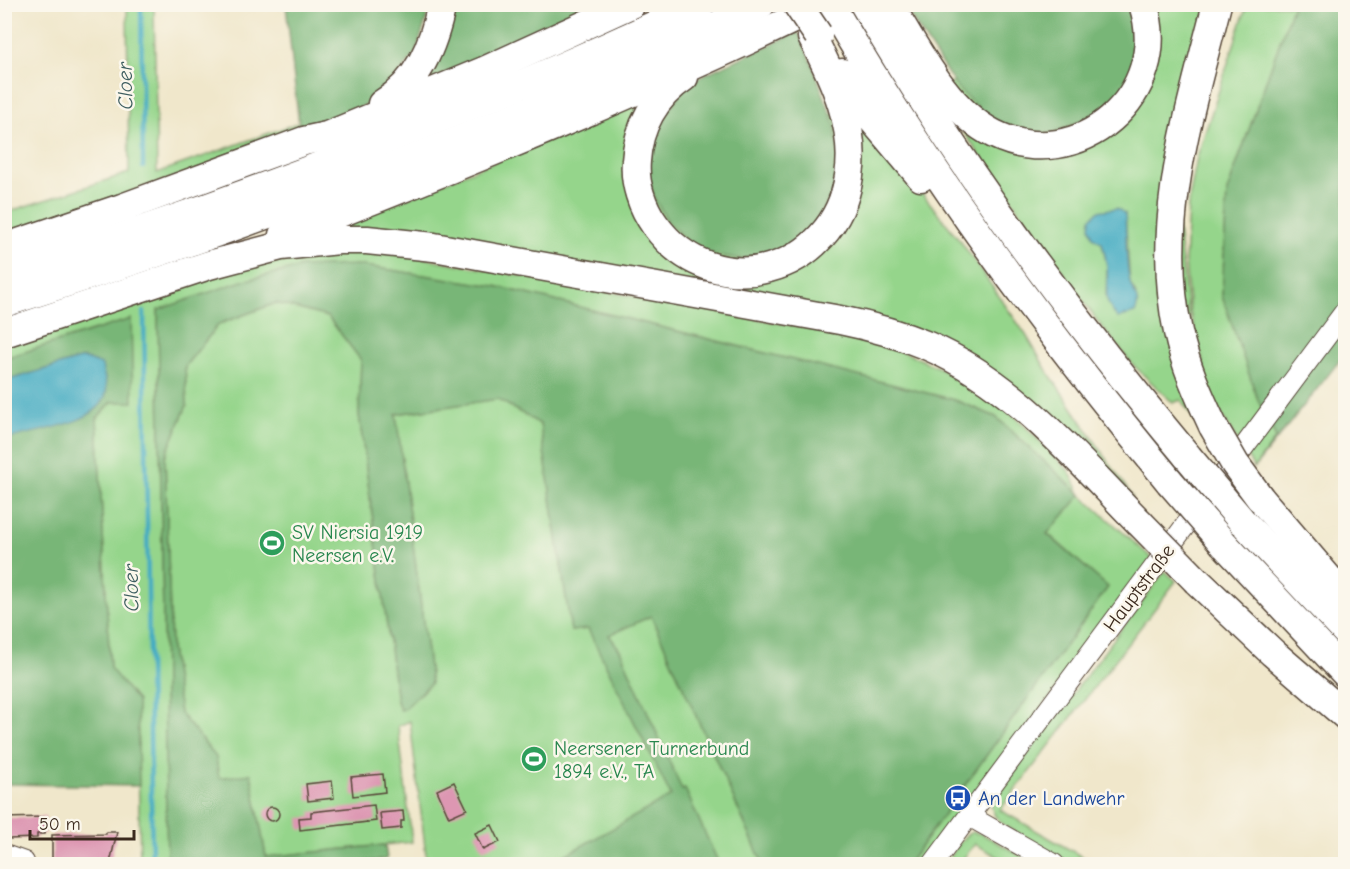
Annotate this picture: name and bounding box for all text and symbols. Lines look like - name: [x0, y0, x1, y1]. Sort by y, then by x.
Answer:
- water label: Cloer: [113, 60, 137, 110]
- place label: SV Niersia 1919 Neersen e.V.: [292, 521, 423, 567]
- sports icon: SV Niersia 1919 Neersen e.V.: [257, 528, 287, 558]
- street label: Hauptstraße: [1099, 540, 1179, 636]
- water label: Cloer: [119, 562, 143, 612]
- place label: Neersener Turnerbund 1894 e.V., TA: [554, 737, 749, 783]
- sports icon: Neersener Turnerbund 1894 e.V., TA: [519, 744, 549, 774]
- bus stop icon: An der Landwehr: [943, 783, 973, 813]
- place label: An der Landwehr: [978, 787, 1125, 810]
- scale bar: [30, 803, 134, 841]
- text: 50 m: [39, 814, 81, 835]

